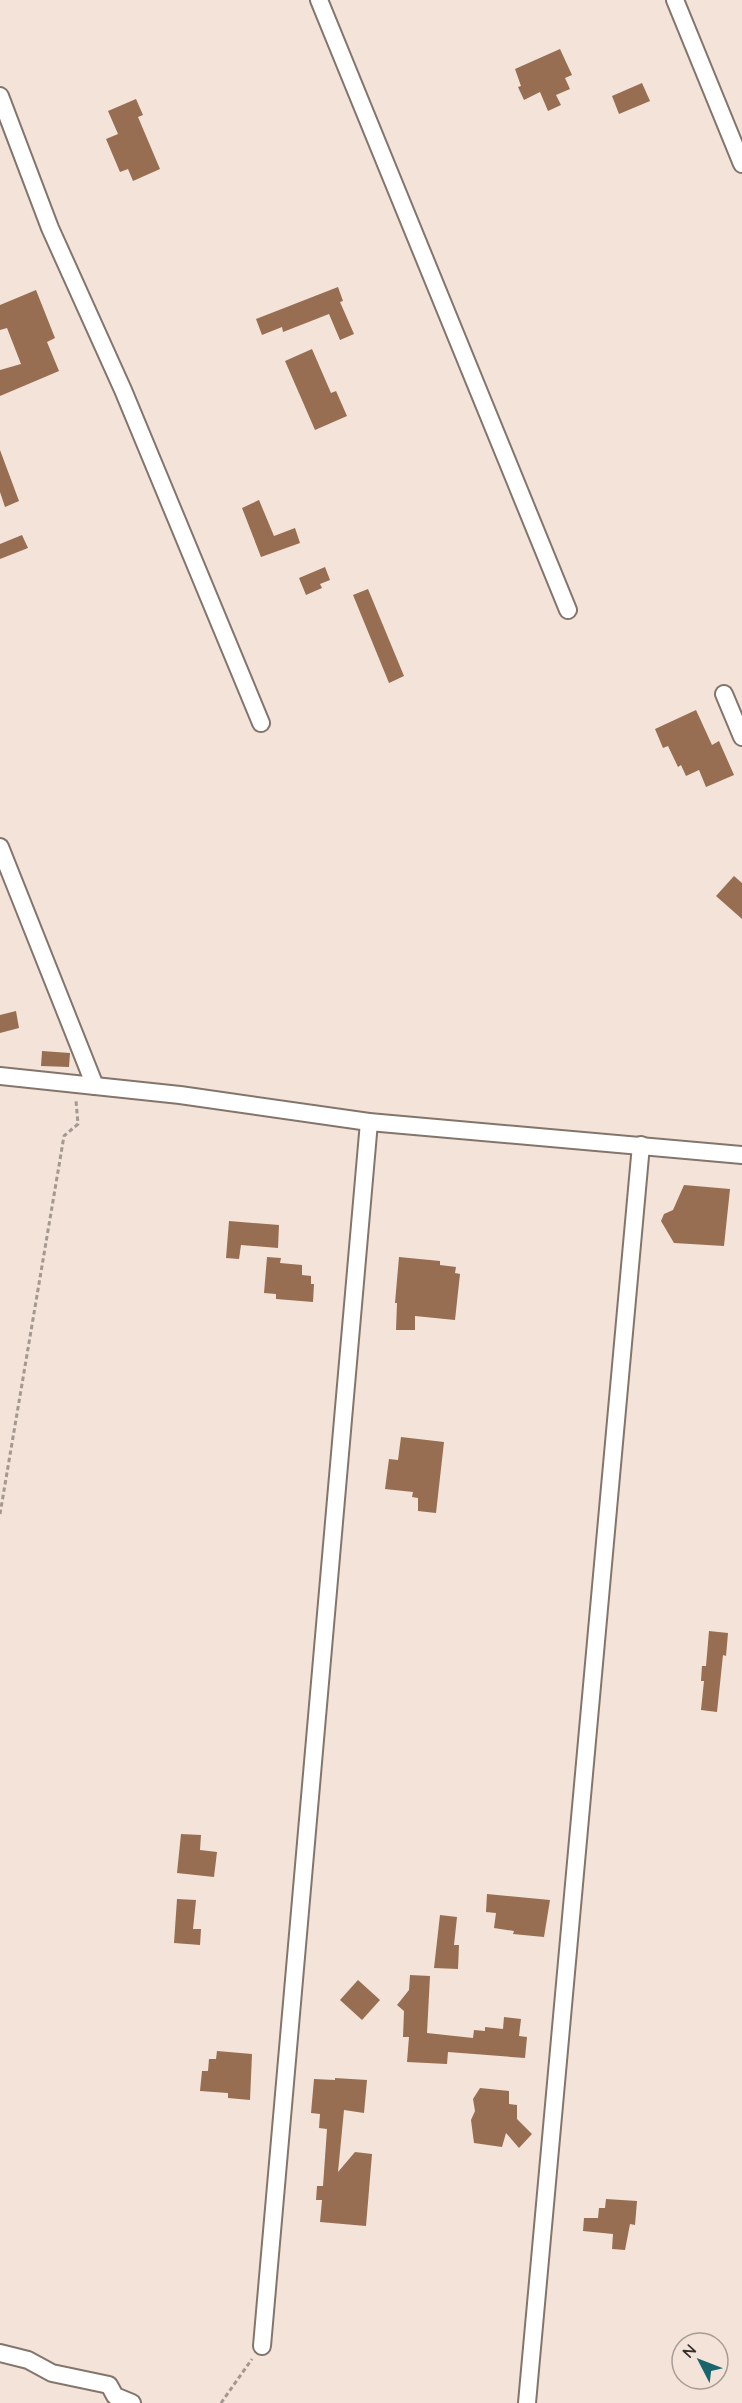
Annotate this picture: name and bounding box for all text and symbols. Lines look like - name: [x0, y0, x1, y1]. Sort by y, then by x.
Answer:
- north arrow: [670, 2331, 730, 2391]
- text: N: [677, 2340, 700, 2362]

